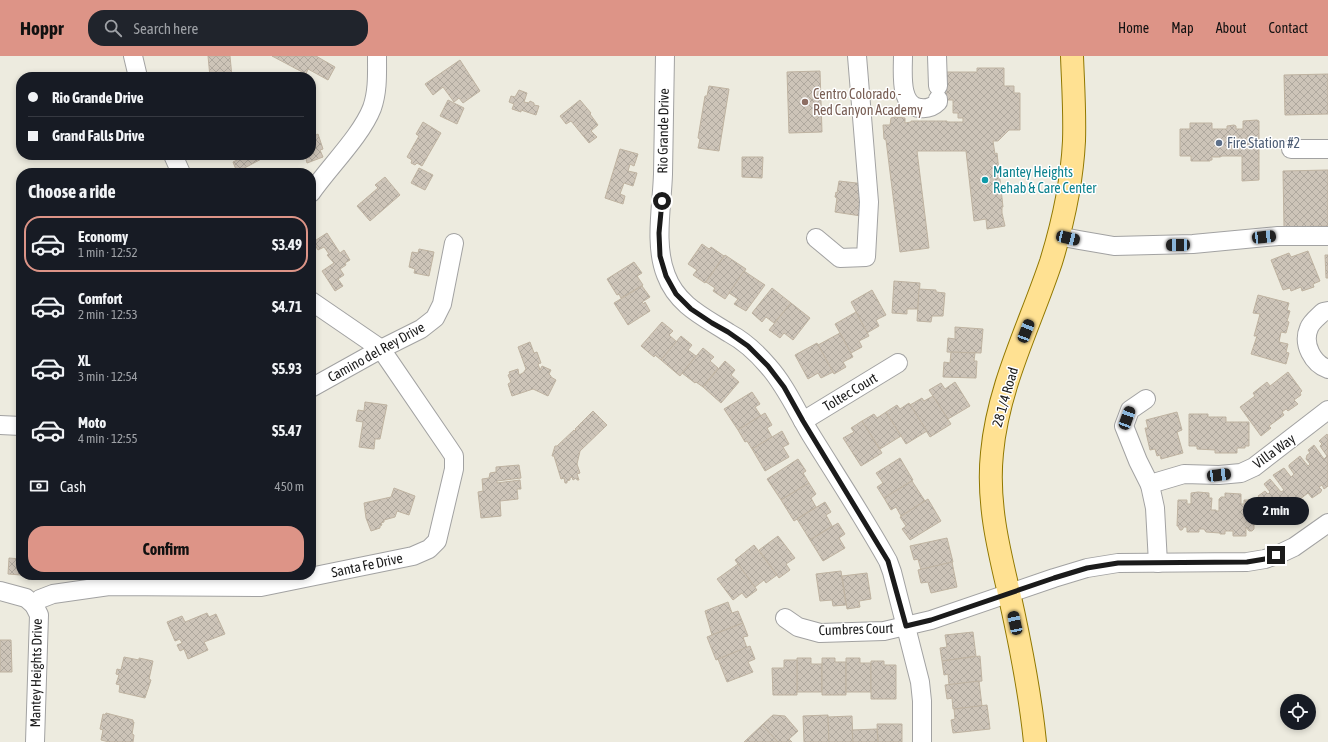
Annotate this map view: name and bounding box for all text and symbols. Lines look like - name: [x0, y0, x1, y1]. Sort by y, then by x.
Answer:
- search box: [88, 10, 368, 46]
- text: Hoppr: [20, 17, 64, 39]
- icon: search: [102, 17, 124, 39]
- text: Search here: [134, 20, 198, 37]
- text: Home: [1118, 20, 1149, 36]
- text: Map: [1171, 20, 1194, 36]
- text: About: [1216, 20, 1247, 36]
- text: Contact: [1269, 20, 1308, 36]
- place label: Centro Colorado - Red Canyon Academy: [813, 86, 923, 118]
- street label: Rio Grande Drive: [654, 88, 672, 174]
- text: Rio Grande Drive: [52, 89, 143, 106]
- marker: Centro Colorado - Red Canyon Academy: [800, 97, 810, 107]
- text: Grand Falls Drive: [52, 127, 145, 144]
- place label: Fire Station #2: [1227, 135, 1300, 151]
- marker: Fire Station #2: [1214, 138, 1224, 148]
- place label: Mantey Heights Rehab & Care Center: [993, 164, 1097, 196]
- marker: Mantey Heights Rehab & Care Center: [980, 175, 990, 185]
- text: Choose a ride: [28, 181, 116, 202]
- route start: [653, 192, 671, 210]
- icon: car: [30, 226, 66, 262]
- text: Economy: [78, 228, 128, 245]
- car: [1055, 229, 1081, 247]
- car: [1251, 230, 1277, 244]
- text: $3.49: [272, 236, 302, 253]
- car: [1166, 239, 1190, 251]
- text: 1 min · 12:52: [78, 245, 138, 260]
- icon: car: [30, 288, 66, 324]
- text: Comfort: [78, 290, 122, 307]
- text: $4.71: [272, 298, 302, 315]
- text: 2 min · 12:53: [78, 307, 138, 322]
- car: [1016, 318, 1036, 344]
- street label: Camino del Rey Drive: [325, 319, 427, 385]
- icon: car: [30, 350, 66, 386]
- text: XL: [78, 352, 91, 369]
- text: $5.93: [272, 360, 302, 377]
- street label: 28 1/4 Road: [989, 365, 1021, 429]
- text: 3 min · 12:54: [78, 369, 138, 384]
- street label: Toltec Court: [820, 370, 880, 414]
- car: [1117, 405, 1137, 431]
- icon: car: [30, 412, 66, 448]
- text: Moto: [78, 414, 106, 431]
- text: $5.47: [272, 422, 302, 439]
- street label: Villa Way: [1250, 430, 1298, 472]
- text: 4 min · 12:55: [78, 431, 138, 446]
- car: [1206, 468, 1232, 482]
- icon: cash: [28, 475, 50, 497]
- text: Cash: [60, 478, 86, 495]
- text: 450 m: [275, 479, 304, 494]
- callout: 2 min: [1243, 497, 1309, 525]
- text: 2 min: [1263, 503, 1289, 518]
- button: Confirm: [28, 526, 304, 572]
- route end: [1267, 546, 1285, 564]
- street label: Santa Fe Drive: [330, 550, 404, 580]
- car: [1007, 610, 1023, 636]
- street label: Mantey Heights Drive: [27, 618, 45, 728]
- street label: Cumbres Court: [818, 620, 894, 638]
- map controls: [1280, 694, 1316, 730]
- button: locate: [1280, 694, 1316, 730]

